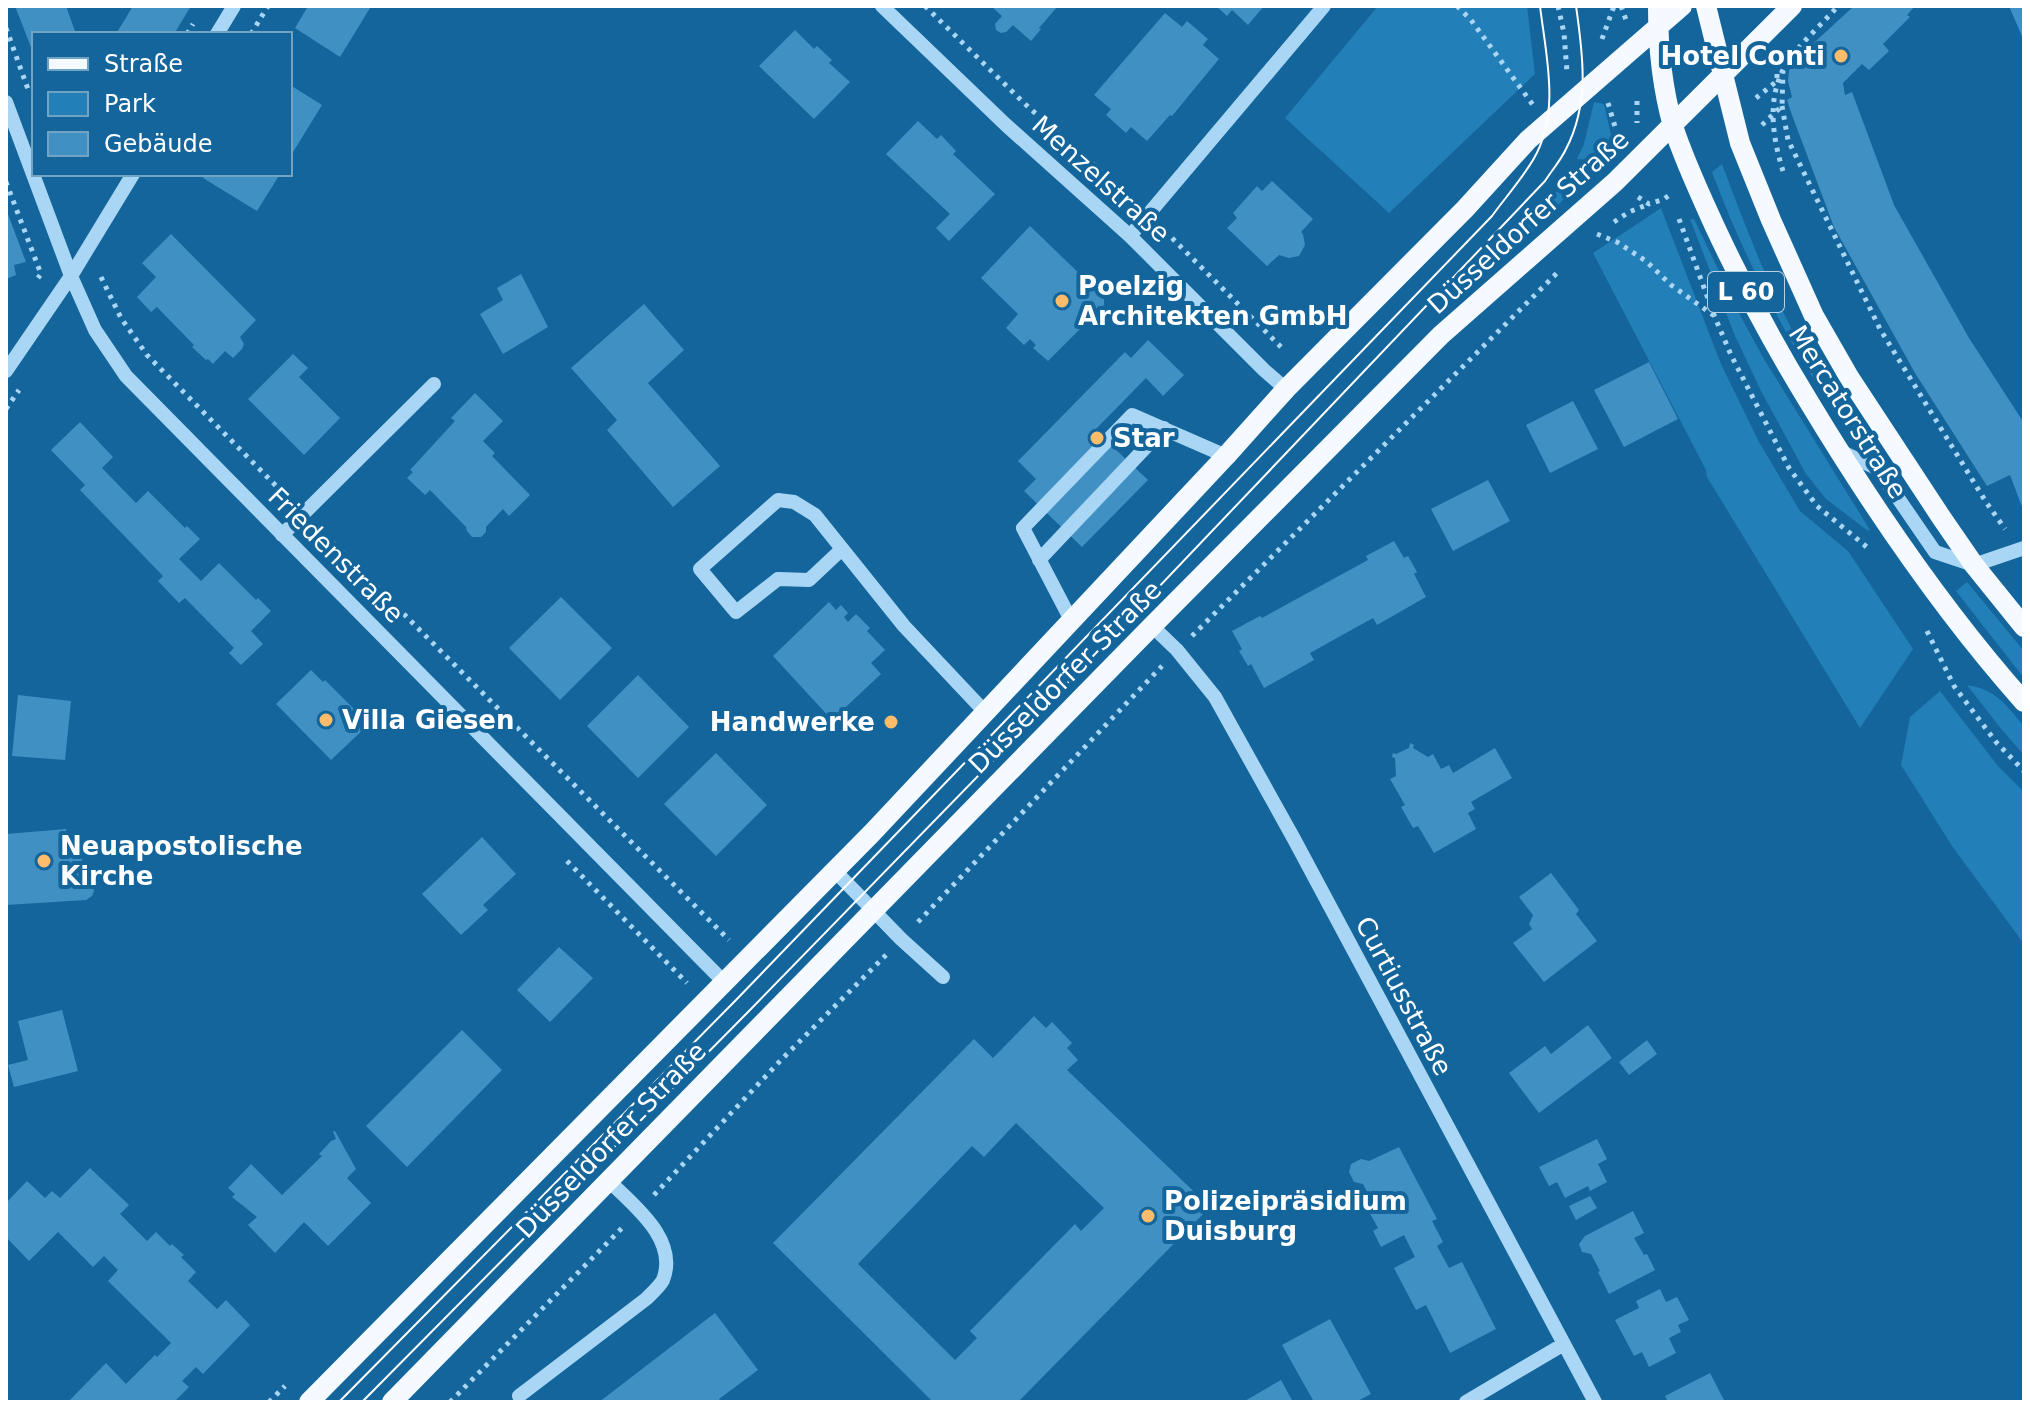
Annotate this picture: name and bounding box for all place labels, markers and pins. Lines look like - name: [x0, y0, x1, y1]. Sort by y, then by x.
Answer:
- place label: Hotel Conti: [1661, 41, 1825, 71]
- marker: Hotel Conti: [1832, 47, 1850, 65]
- place label: Poelzig Architekten GmbH: [1078, 271, 1348, 331]
- marker: Poelzig Architekten GmbH: [1053, 292, 1071, 310]
- place label: Star: [1113, 423, 1175, 453]
- marker: Star: [1088, 429, 1106, 447]
- place label: Villa Giesen: [342, 705, 515, 735]
- place label: Handwerke: [710, 707, 875, 737]
- marker: Villa Giesen: [317, 711, 335, 729]
- marker: Handwerke: [882, 713, 900, 731]
- place label: Neuapostolische Kirche: [60, 831, 303, 891]
- marker: Neuapostolische Kirche: [35, 852, 53, 870]
- place label: Polizeipräsidium Duisburg: [1164, 1186, 1407, 1246]
- marker: Polizeipräsidium Duisburg: [1139, 1207, 1157, 1225]

